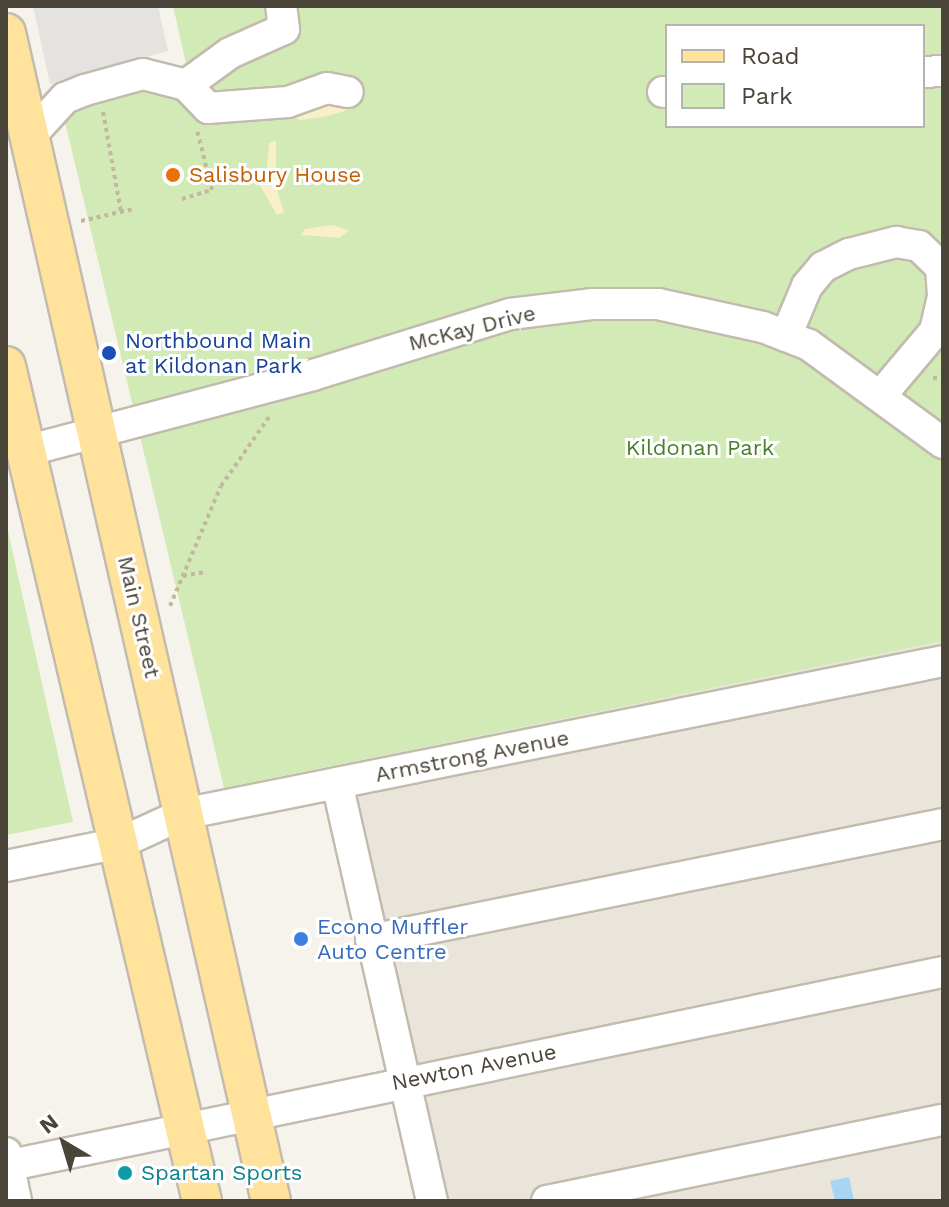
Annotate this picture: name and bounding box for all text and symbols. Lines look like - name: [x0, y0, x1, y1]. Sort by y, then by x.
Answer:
- legend: [665, 24, 925, 128]
- text: Road: [741, 42, 800, 70]
- text: Park: [741, 82, 793, 110]
- place label: Salisbury House: [189, 162, 362, 188]
- marker: Salisbury House: [164, 166, 182, 184]
- street label: McKay Drive: [406, 299, 538, 357]
- place label: Northbound Main at Kildonan Park: [125, 327, 311, 378]
- marker: Northbound Main at Kildonan Park: [100, 344, 118, 362]
- park label: Kildonan Park: [626, 435, 774, 461]
- street label: Main Street: [112, 553, 166, 681]
- street label: Armstrong Avenue: [372, 724, 572, 788]
- place label: Econo Muffler Auto Centre: [317, 913, 468, 964]
- marker: Econo Muffler Auto Centre: [292, 930, 310, 948]
- street label: Newton Avenue: [389, 1038, 559, 1096]
- north arrow: [24, 1103, 104, 1183]
- text: N: [35, 1109, 63, 1139]
- place label: Spartan Sports: [141, 1160, 302, 1186]
- marker: Spartan Sports: [116, 1164, 134, 1182]

